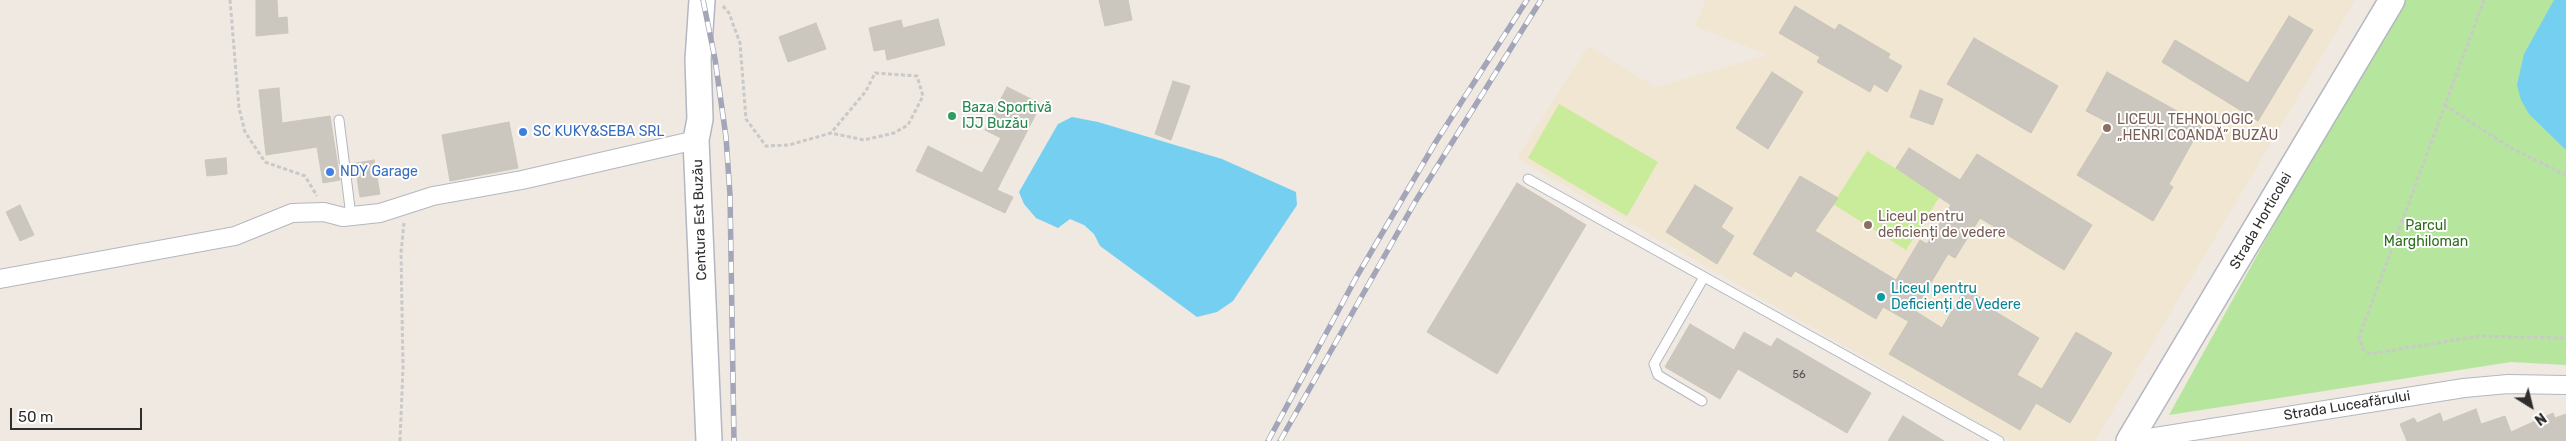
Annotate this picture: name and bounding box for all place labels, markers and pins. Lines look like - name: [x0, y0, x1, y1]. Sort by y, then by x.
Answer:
- place label: Baza Sportivă IJJ Buzău: [962, 100, 1052, 132]
- marker: Baza Sportivă IJJ Buzău: [946, 110, 958, 122]
- place label: LICEUL TEHNOLOGIC „HENRI COANDĂ” BUZĂU: [2117, 112, 2278, 144]
- marker: LICEUL TEHNOLOGIC „HENRI COANDĂ” BUZĂU: [2101, 122, 2113, 134]
- place label: SC KUKY&SEBA SRL: [533, 124, 664, 140]
- marker: SC KUKY&SEBA SRL: [517, 126, 529, 138]
- place label: NDY Garage: [340, 164, 418, 180]
- marker: NDY Garage: [324, 166, 336, 178]
- place label: Liceul pentru deficienți de vedere: [1878, 209, 2006, 242]
- marker: Liceul pentru deficienți de vedere: [1862, 219, 1874, 231]
- place label: Liceul pentru Deficienți de Vedere: [1891, 281, 2021, 314]
- marker: Liceul pentru Deficienți de Vedere: [1875, 291, 1887, 303]

